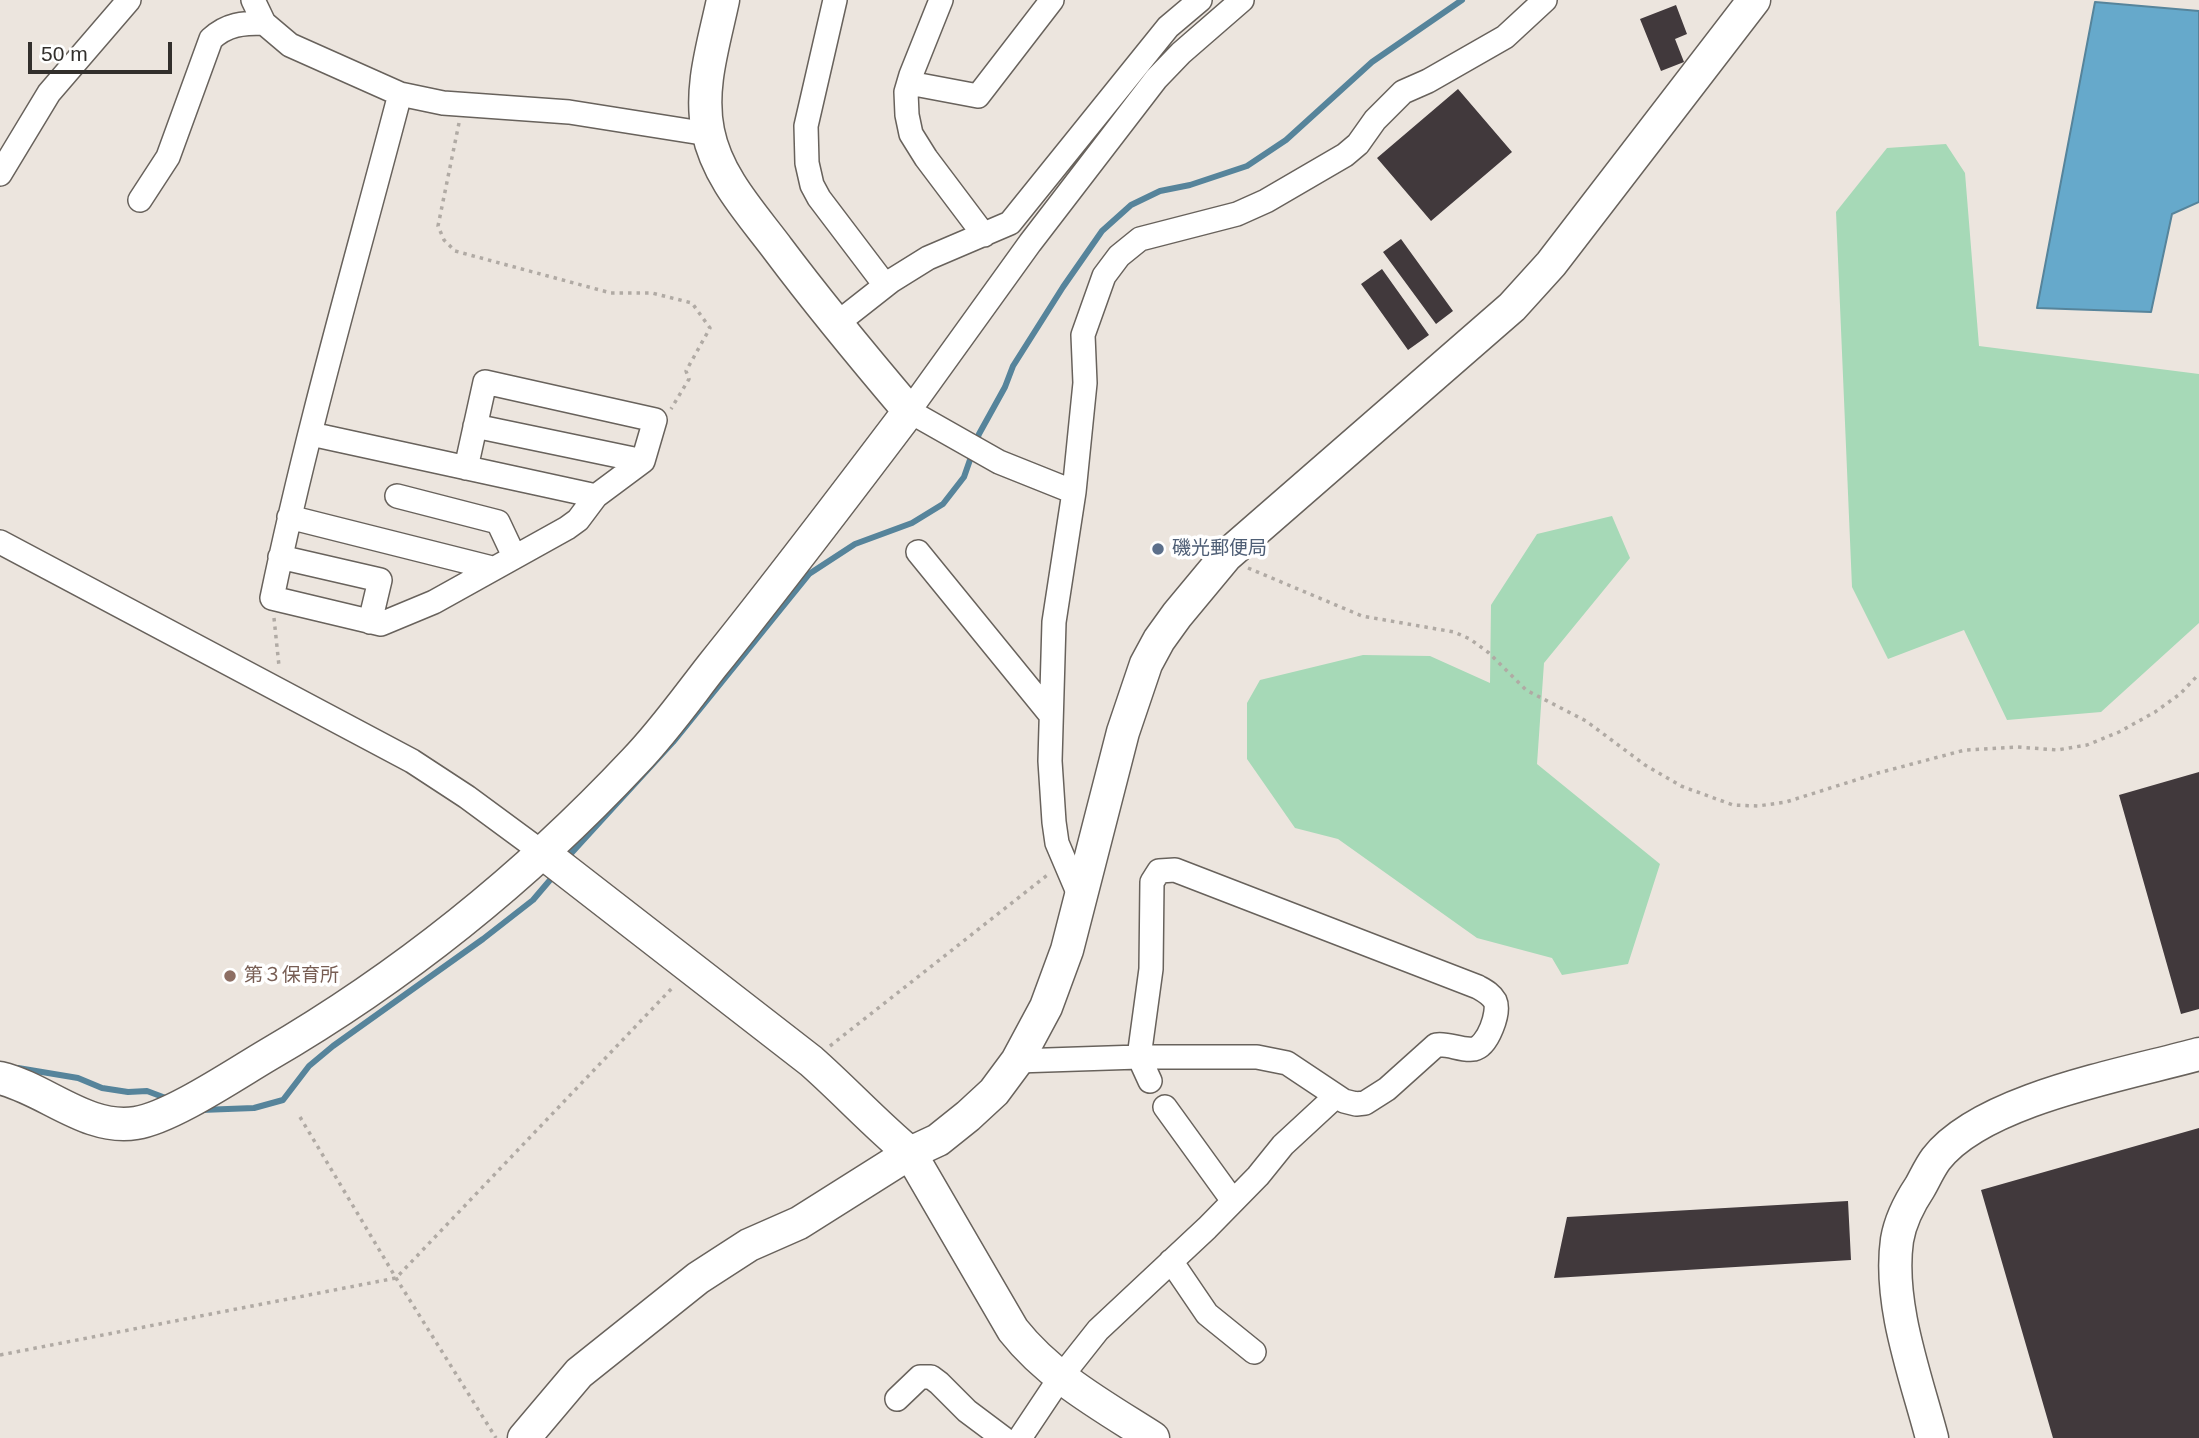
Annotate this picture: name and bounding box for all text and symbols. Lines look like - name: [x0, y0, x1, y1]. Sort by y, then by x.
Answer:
- scale bar: [32, 28, 175, 72]
- text: 50 m: [41, 42, 88, 65]
- place label: 磯光郵便局: [1172, 538, 1267, 560]
- marker: 磯光郵便局: [1150, 541, 1166, 557]
- place label: 第３保育所: [244, 965, 339, 987]
- marker: 第３保育所: [222, 968, 238, 984]

